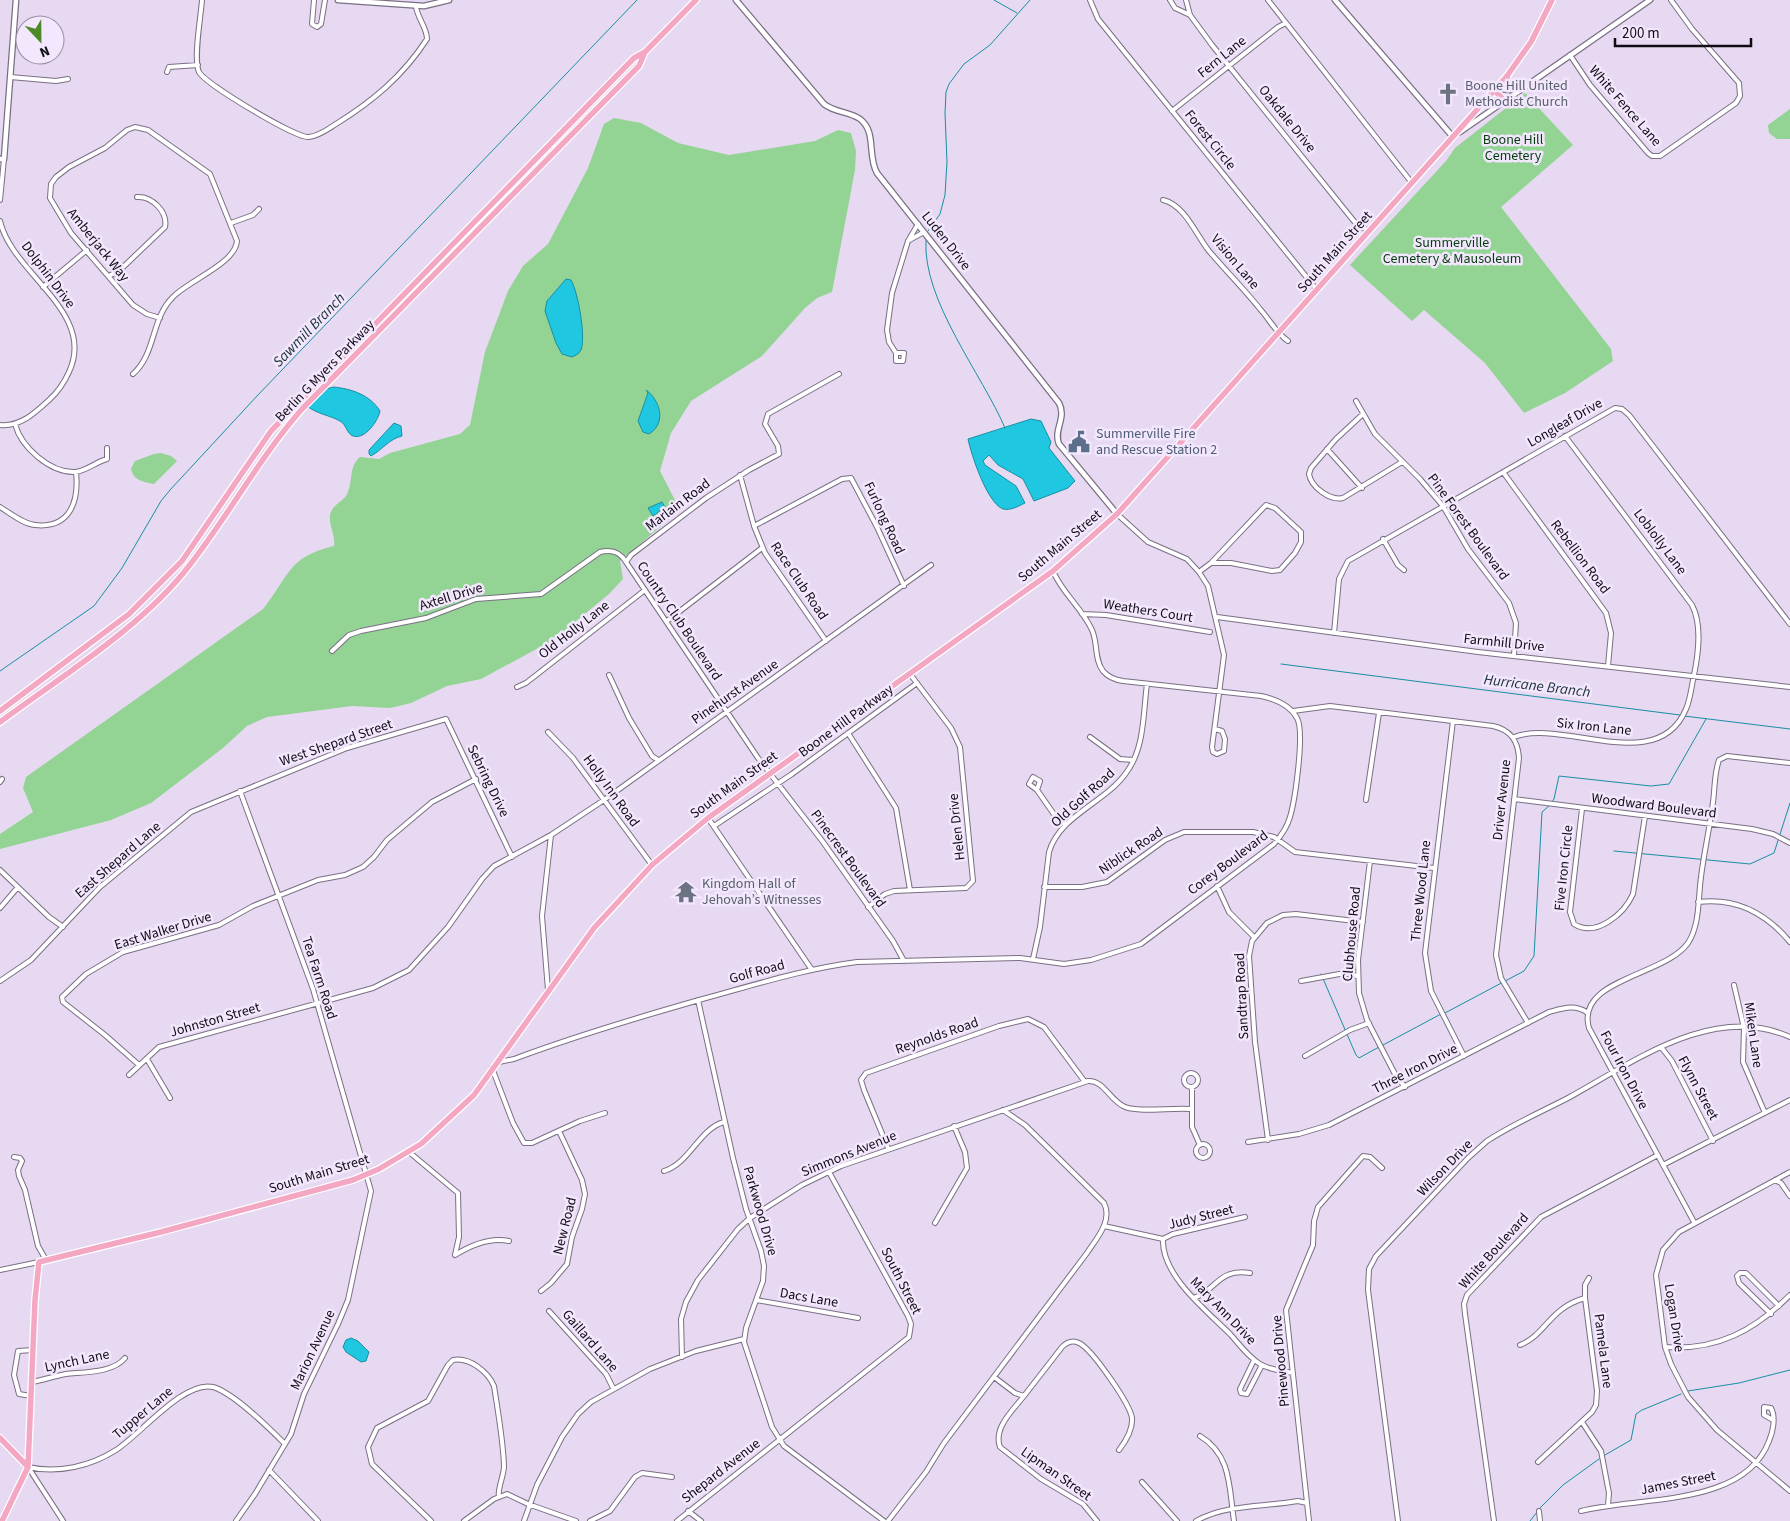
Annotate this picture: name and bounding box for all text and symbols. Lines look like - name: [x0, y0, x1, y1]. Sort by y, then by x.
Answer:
- north arrow: [15, 15, 65, 65]
- scale bar: [1615, 15, 1751, 47]
- text: 200 m: [1622, 23, 1660, 44]
- street label: Fern Lane: [1193, 31, 1251, 83]
- text: N: [36, 40, 53, 62]
- street label: White Fence Lane: [1584, 61, 1666, 151]
- place label: Boone Hill United Methodist Church: [1465, 76, 1568, 112]
- street label: Oakdale Drive: [1254, 81, 1320, 157]
- church icon: Boone Hill United Methodist Church: [1435, 81, 1461, 107]
- street label: Forest Circle: [1180, 106, 1241, 174]
- park label: Boone Hill Cemetery: [1483, 130, 1544, 166]
- street label: Amberjack Way: [62, 204, 134, 287]
- street label: South Main Street: [1293, 206, 1377, 297]
- street label: Luden Drive: [917, 207, 975, 275]
- street label: Vision Lane: [1206, 230, 1264, 294]
- park label: Summerville Cemetery & Mausoleum: [1383, 233, 1521, 269]
- street label: Dolphin Drive: [16, 237, 80, 313]
- water label: Sawmill Branch: [268, 288, 350, 372]
- street label: Berlin G Myers Parkway: [271, 315, 380, 427]
- street label: Longleaf Drive: [1524, 393, 1606, 453]
- place label: Summerville Fire and Rescue Station 2: [1096, 424, 1217, 460]
- public building icon: Summerville Fire and Rescue Station 2: [1066, 429, 1092, 455]
- street label: Pine Forest Boulevard: [1422, 469, 1514, 585]
- street label: Marlain Road: [641, 474, 715, 536]
- street label: Furlong Road: [858, 478, 910, 558]
- street label: South Main Street: [1014, 505, 1106, 587]
- street label: Loblolly Lane: [1629, 505, 1692, 579]
- street label: Rebellion Road: [1545, 516, 1615, 598]
- street label: Race Club Road: [765, 538, 833, 624]
- street label: Country Club Boulevard: [632, 558, 726, 684]
- street label: Axtell Drive: [417, 578, 485, 616]
- street label: Weathers Court: [1102, 594, 1194, 628]
- street label: Old Holly Lane: [534, 596, 614, 664]
- street label: Farmhill Drive: [1463, 629, 1546, 657]
- street label: Pinehurst Avenue: [687, 654, 783, 730]
- water label: Hurricane Branch: [1482, 669, 1592, 703]
- street label: Boone Hill Parkway: [794, 679, 898, 762]
- street label: Six Iron Lane: [1556, 713, 1632, 741]
- street label: West Shepard Street: [277, 714, 395, 772]
- street label: Sebring Drive: [462, 741, 514, 821]
- street label: South Main Street: [686, 746, 782, 824]
- street label: Holly Inn Road: [578, 751, 644, 831]
- street label: Driver Avenue: [1488, 759, 1516, 841]
- street label: Old Golf Road: [1047, 764, 1119, 832]
- street label: Woodward Boulevard: [1590, 788, 1718, 824]
- street label: Helen Drive: [944, 792, 970, 862]
- street label: Pinecrest Boulevard: [806, 806, 890, 912]
- street label: East Shepard Lane: [71, 817, 165, 903]
- street label: Niblick Road: [1095, 822, 1167, 880]
- street label: Five Iron Circle: [1550, 824, 1578, 912]
- street label: Corey Boulevard: [1183, 826, 1273, 900]
- street label: Three Wood Lane: [1406, 839, 1436, 943]
- place label: Kingdom Hall of Jehovah’s Witnesses: [702, 874, 822, 910]
- temple icon: Kingdom Hall of Jehovah’s Witnesses: [673, 879, 699, 905]
- street label: Clubhouse Road: [1338, 886, 1366, 982]
- street label: East Walker Drive: [112, 907, 214, 955]
- street label: Tea Farm Road: [296, 934, 342, 1022]
- street label: Sandtrap Road: [1230, 952, 1254, 1040]
- street label: Golf Road: [727, 955, 787, 989]
- street label: Johnston Street: [168, 998, 263, 1042]
- street label: Miken Lane: [1738, 1001, 1768, 1069]
- street label: Reynolds Road: [893, 1012, 981, 1060]
- street label: Four Iron Drive: [1595, 1027, 1653, 1113]
- street label: Three Iron Drive: [1369, 1039, 1461, 1099]
- street label: Flynn Street: [1673, 1052, 1723, 1124]
- street label: Simmons Avenue: [798, 1126, 900, 1182]
- street label: Wilson Drive: [1413, 1135, 1477, 1201]
- street label: South Main Street: [266, 1149, 372, 1199]
- street label: Parkwood Drive: [738, 1164, 782, 1258]
- street label: New Road: [548, 1195, 582, 1257]
- street label: Judy Street: [1166, 1199, 1236, 1235]
- street label: White Boulevard: [1454, 1209, 1534, 1293]
- street label: South Street: [876, 1244, 927, 1318]
- street label: Mary Ann Drive: [1185, 1272, 1261, 1350]
- street label: Logan Drive: [1659, 1282, 1689, 1354]
- street label: Dacs Lane: [778, 1283, 840, 1313]
- street label: Gaillard Lane: [557, 1305, 623, 1377]
- street label: Marion Avenue: [286, 1306, 340, 1394]
- street label: Pamela Lane: [1589, 1313, 1617, 1389]
- street label: Pinewood Drive: [1267, 1314, 1295, 1408]
- street label: Lynch Lane: [43, 1344, 111, 1378]
- street label: Tupper Lane: [109, 1382, 177, 1444]
- street label: Shepard Avenue: [677, 1434, 765, 1508]
- street label: Lipman Street: [1017, 1442, 1096, 1506]
- street label: James Street: [1639, 1466, 1717, 1500]

